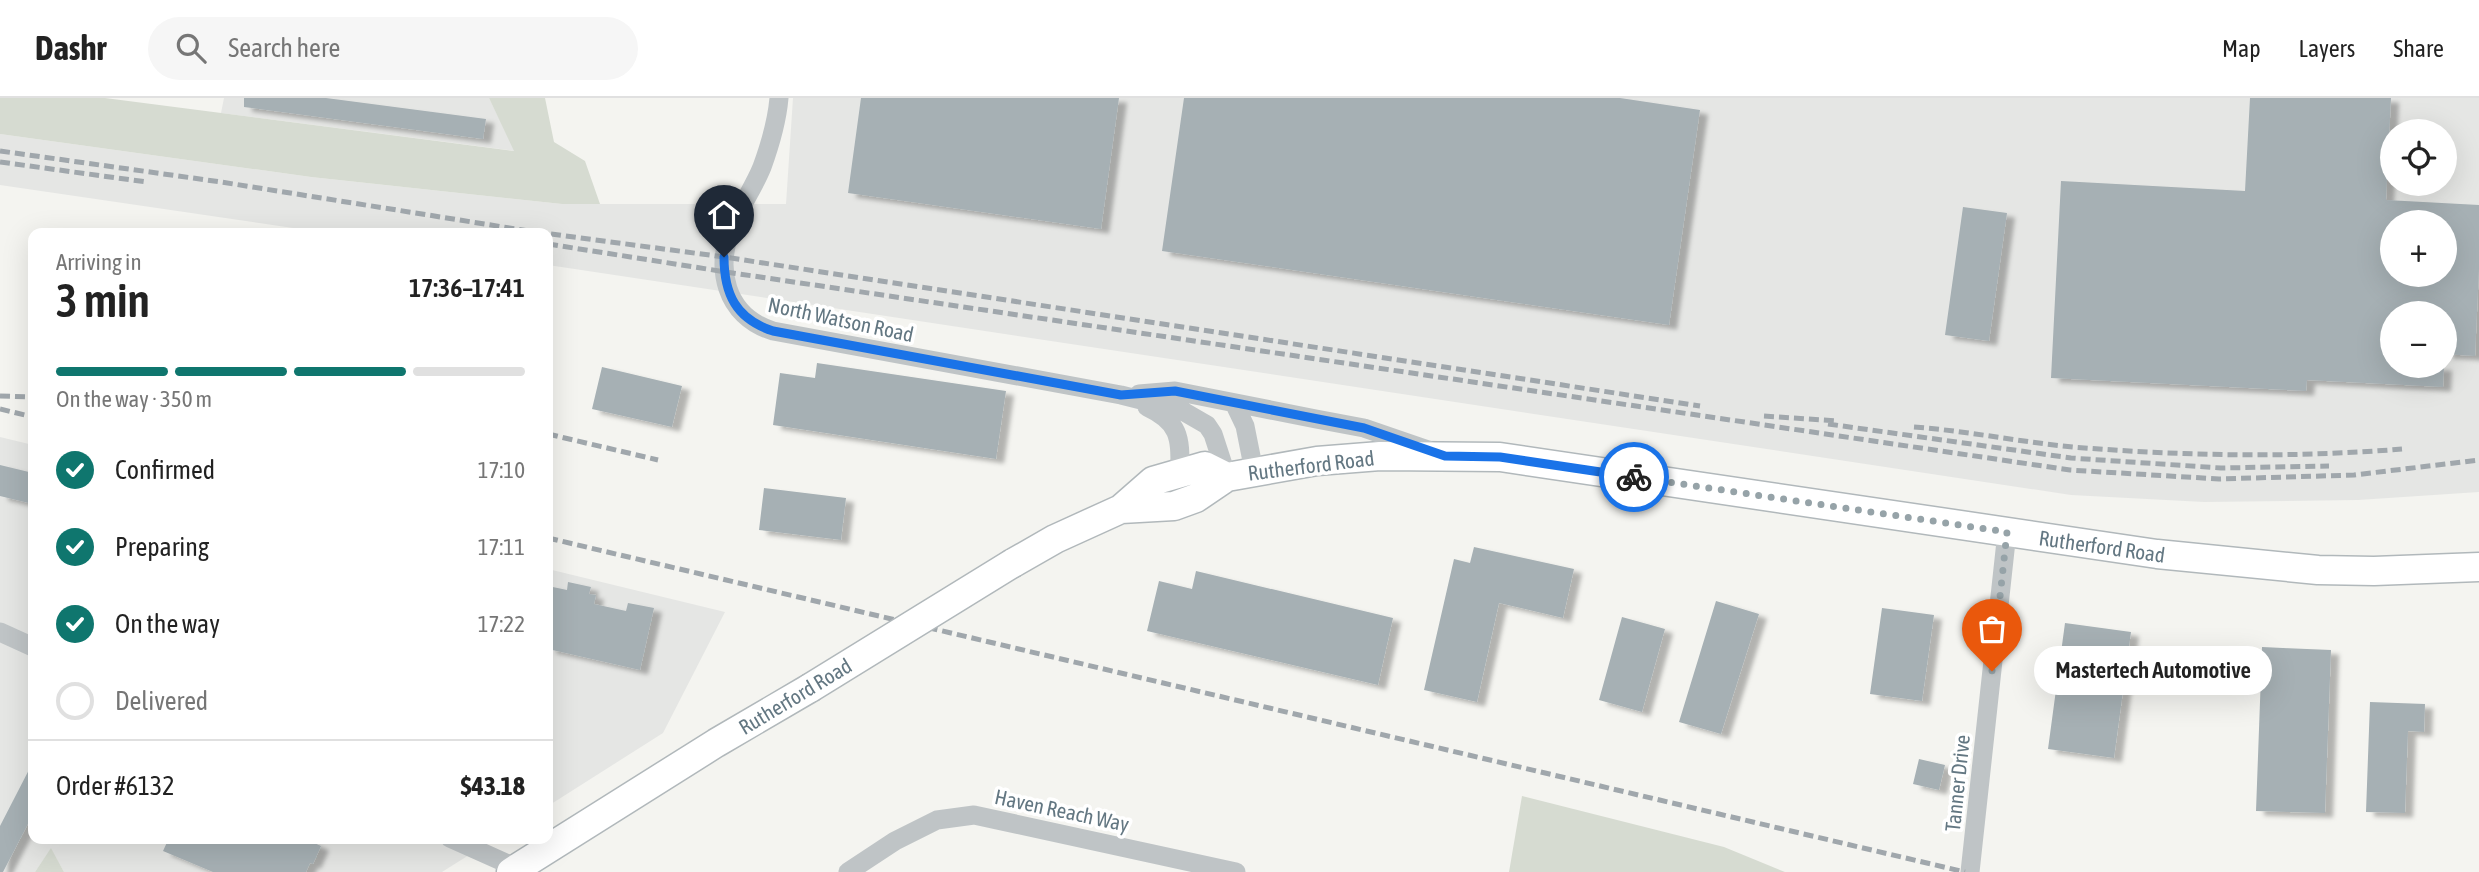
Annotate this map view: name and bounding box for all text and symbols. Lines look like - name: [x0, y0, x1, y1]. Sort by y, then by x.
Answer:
- search box: [148, 17, 638, 80]
- text: Dashr: [35, 29, 106, 67]
- icon: search: [172, 29, 210, 67]
- text: Search here: [228, 33, 340, 63]
- text: Map: [2222, 35, 2261, 62]
- text: Layers: [2299, 35, 2355, 62]
- text: Share: [2393, 35, 2444, 62]
- map controls: [2380, 119, 2457, 378]
- button: locate: [2380, 119, 2457, 196]
- pin: [694, 185, 754, 257]
- icon: home: [705, 196, 743, 234]
- button: +: [2380, 210, 2457, 287]
- text: Arriving in: [56, 249, 142, 275]
- text: 17:36–17:41: [409, 273, 525, 303]
- text: 3 min: [56, 274, 150, 327]
- street label: North Watson Road: [766, 292, 916, 346]
- button: −: [2380, 301, 2457, 378]
- text: On the way · 350 m: [56, 386, 212, 412]
- courier: [1599, 442, 1669, 512]
- street label: Rutherford Road: [1246, 445, 1376, 485]
- icon: check: [56, 451, 94, 489]
- text: Confirmed: [115, 455, 215, 485]
- text: 17:10: [478, 457, 525, 483]
- icon: bike: [1615, 458, 1653, 496]
- street label: Rutherford Road: [2037, 525, 2167, 567]
- icon: check: [56, 528, 94, 566]
- text: Preparing: [115, 532, 209, 562]
- text: 17:11: [478, 534, 525, 560]
- pin: [1962, 599, 2022, 671]
- icon: check: [56, 605, 94, 643]
- text: On the way: [115, 609, 220, 639]
- icon: bag: [1973, 610, 2011, 648]
- text: 17:22: [478, 611, 525, 637]
- callout: Mastertech Automotive: [2034, 646, 2272, 696]
- street label: Rutherford Road: [734, 653, 856, 739]
- text: Mastertech Automotive: [2055, 657, 2251, 683]
- text: Delivered: [115, 686, 208, 716]
- street label: Tanner Drive: [1940, 733, 1974, 833]
- text: Order #6132: [56, 771, 175, 801]
- text: $43.18: [461, 771, 525, 801]
- street label: Haven Reach Way: [993, 784, 1132, 836]

